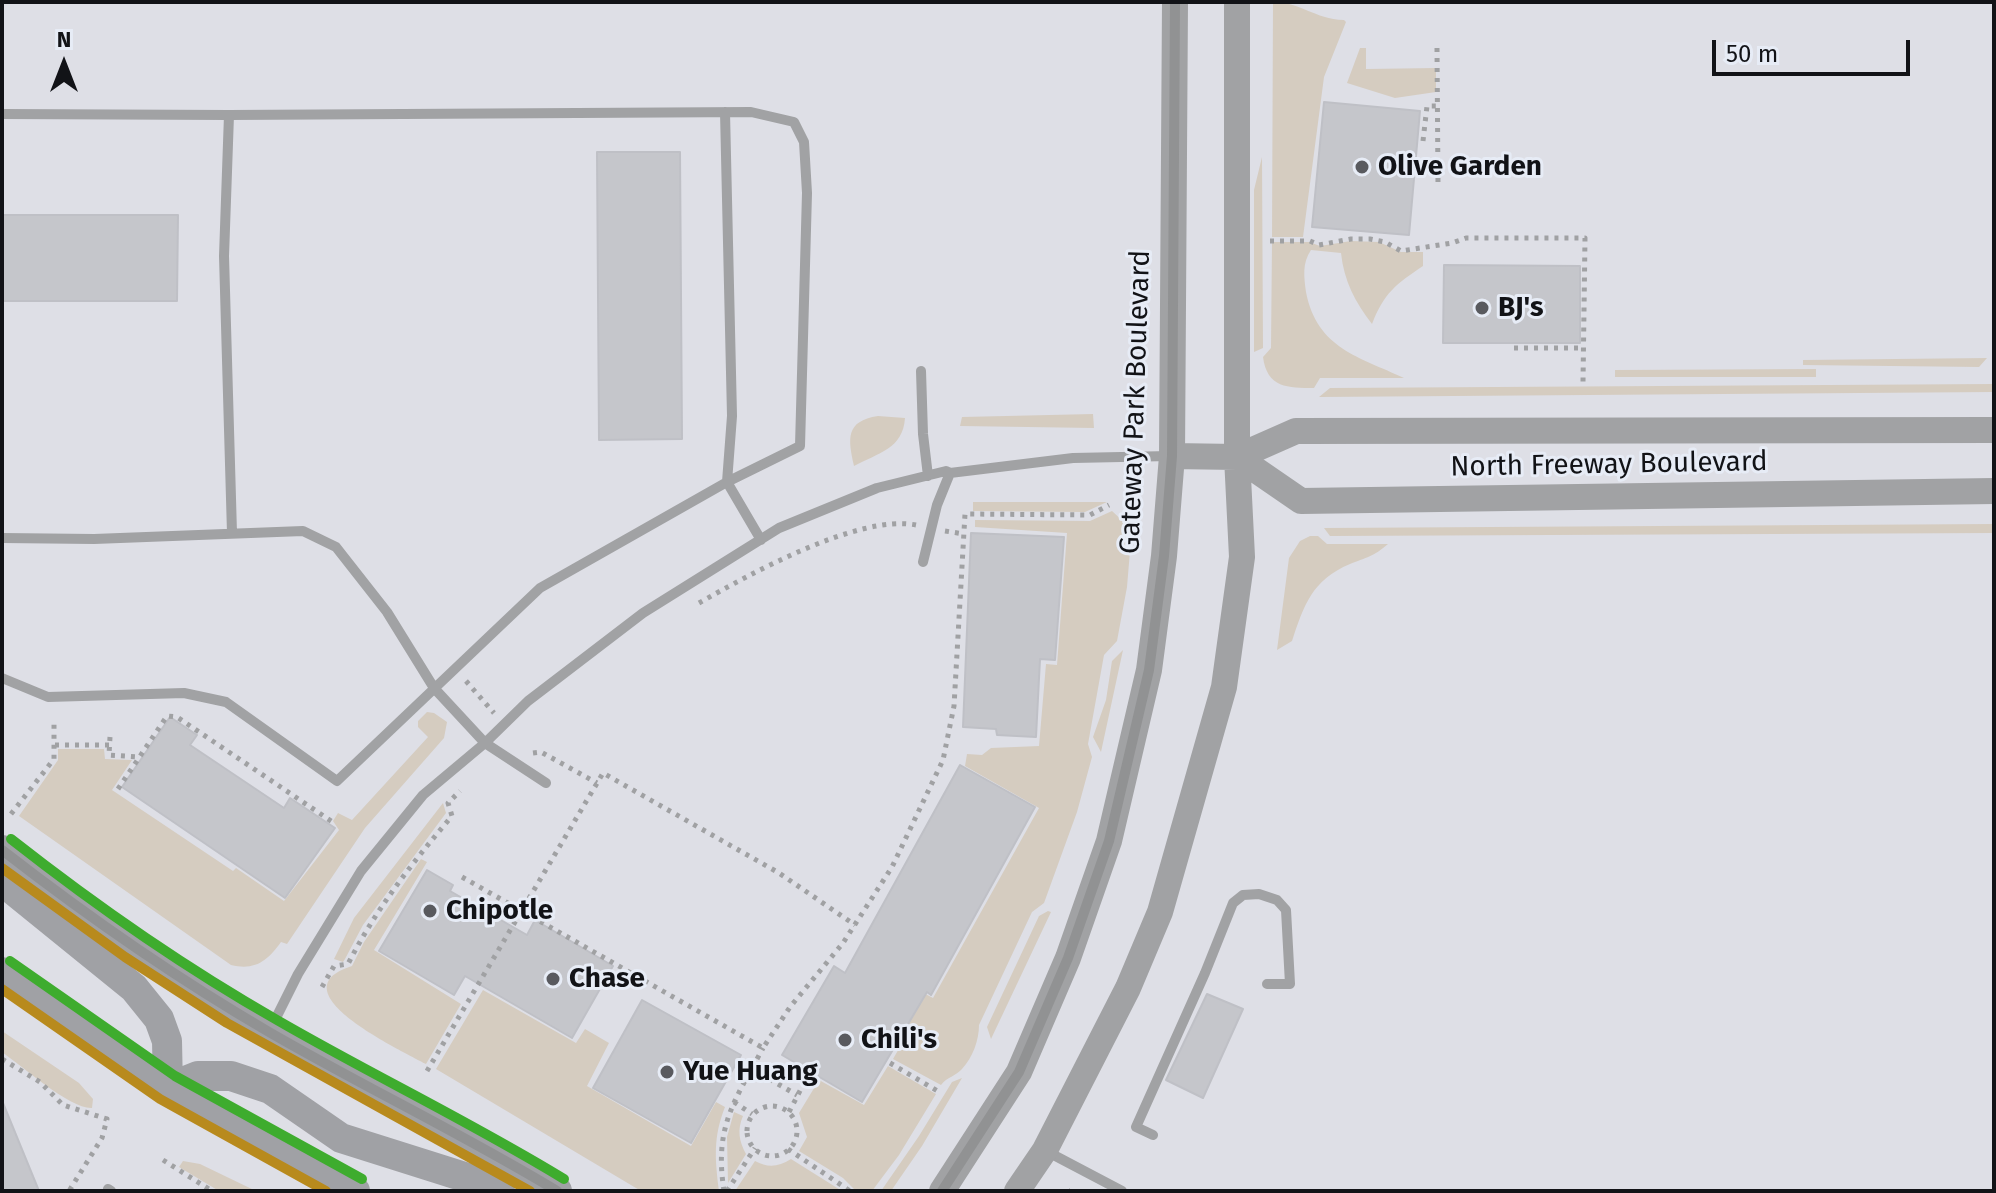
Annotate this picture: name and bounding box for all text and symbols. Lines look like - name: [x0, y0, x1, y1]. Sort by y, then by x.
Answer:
- north arrow: [24, 24, 104, 104]
- scale bar: [1716, 24, 1914, 74]
- text: N: [57, 26, 71, 53]
- text: 50 m: [1726, 40, 1778, 68]
- place label: Olive Garden: [1378, 150, 1542, 184]
- marker: Olive Garden: [1353, 158, 1371, 176]
- street label: Gateway Park Boulevard: [1114, 249, 1158, 555]
- place label: BJ's: [1498, 291, 1543, 325]
- marker: BJ's: [1473, 299, 1491, 317]
- street label: North Freeway Boulevard: [1450, 445, 1768, 485]
- place label: Chipotle: [446, 894, 553, 928]
- marker: Chipotle: [421, 902, 439, 920]
- place label: Chase: [569, 962, 645, 996]
- marker: Chase: [544, 970, 562, 988]
- place label: Chili's: [861, 1023, 937, 1057]
- marker: Chili's: [836, 1031, 854, 1049]
- place label: Yue Huang: [683, 1055, 818, 1089]
- marker: Yue Huang: [658, 1063, 676, 1081]

